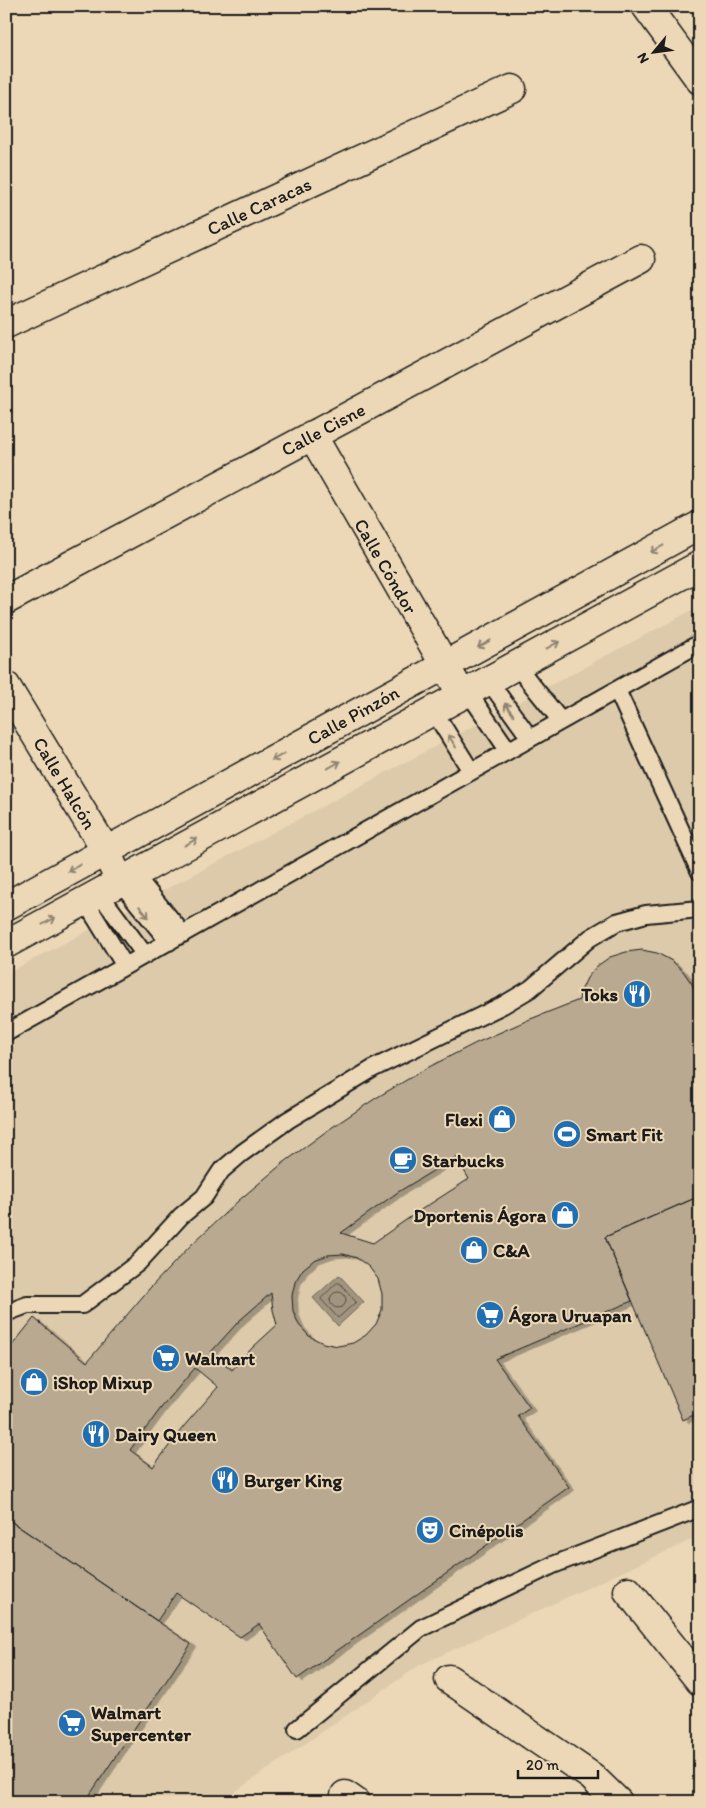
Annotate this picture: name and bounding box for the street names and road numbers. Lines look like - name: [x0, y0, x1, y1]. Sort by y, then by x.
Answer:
- street label: Calle Caracas: [203, 172, 315, 241]
- street label: Calle Cisne: [277, 398, 369, 461]
- street label: Calle Cóndor: [349, 515, 422, 619]
- street label: Calle Pinzón: [303, 681, 403, 750]
- street label: Calle Halcón: [28, 733, 101, 833]

